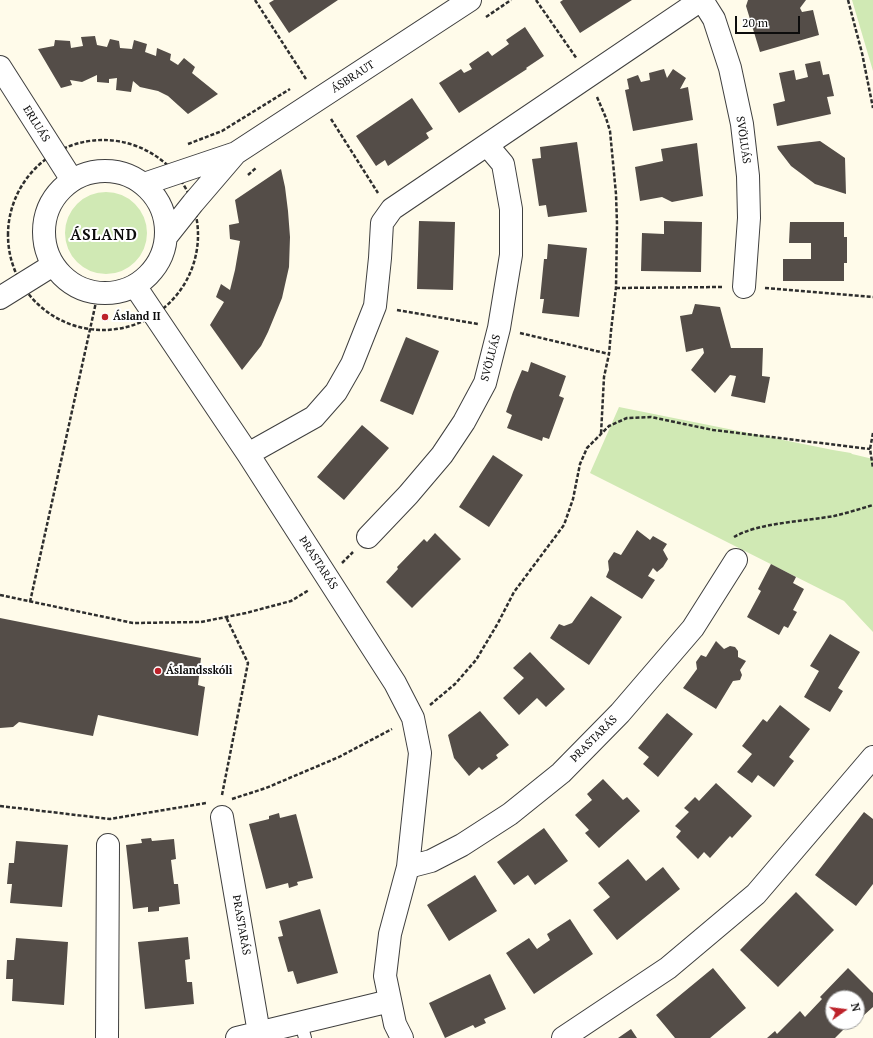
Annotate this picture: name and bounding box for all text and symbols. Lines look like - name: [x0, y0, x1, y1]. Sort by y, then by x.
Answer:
- scale bar: [737, 8, 802, 34]
- text: 20 m: [742, 15, 768, 30]
- street label: ÁSBRAUT: [329, 58, 377, 96]
- street label: ERLUÁS: [20, 103, 52, 145]
- street label: SVÖLUÁS: [733, 115, 753, 165]
- district label: ÁSLAND: [70, 227, 138, 245]
- place label: Ásland II: [113, 310, 161, 324]
- marker: Ásland II: [100, 312, 110, 322]
- street label: SVÖLUÁS: [478, 333, 504, 383]
- street label: ÞRASTARÁS: [296, 534, 340, 592]
- place label: Áslandsskóli: [166, 664, 232, 678]
- marker: Áslandsskóli: [153, 666, 163, 676]
- street label: ÞRASTARÁS: [568, 713, 620, 765]
- street label: ÞRASTARÁS: [229, 894, 253, 956]
- north arrow: [825, 990, 865, 1030]
- text: N: [848, 1002, 863, 1013]

